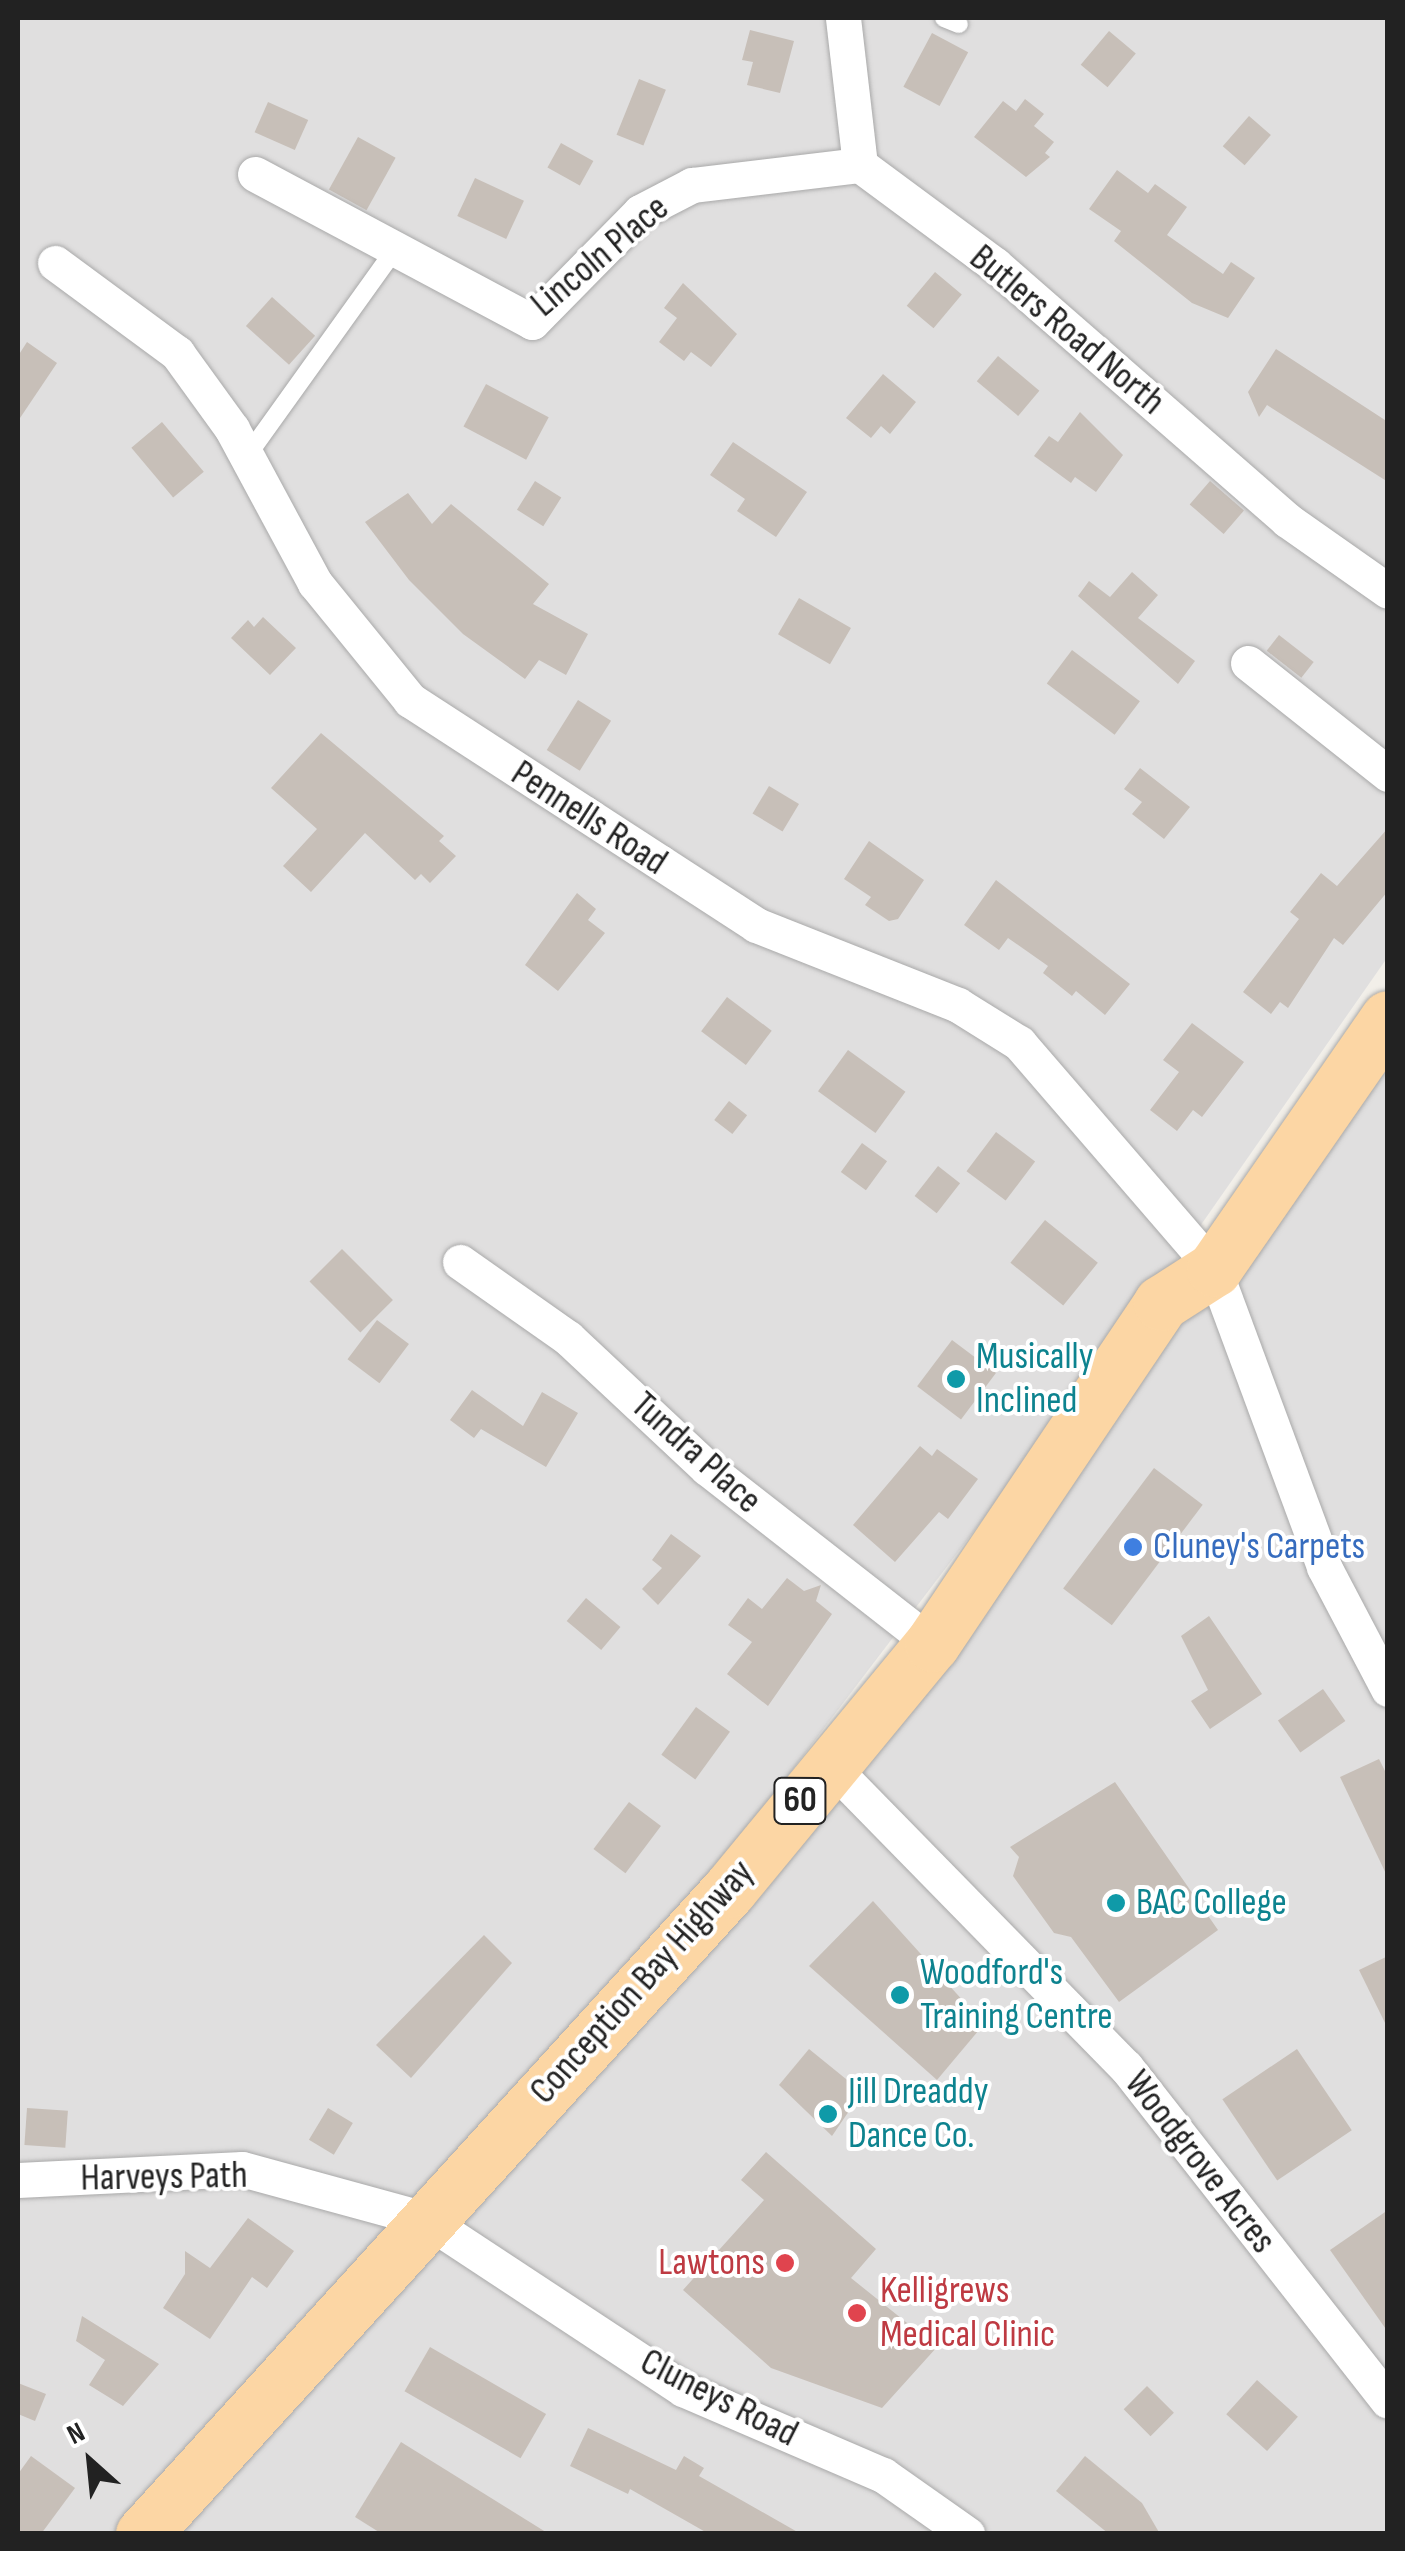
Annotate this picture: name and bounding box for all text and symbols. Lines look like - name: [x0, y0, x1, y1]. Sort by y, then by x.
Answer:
- street label: Lincoln Place: [522, 185, 678, 327]
- street label: Butlers Road North: [960, 235, 1174, 425]
- street label: Pennells Road: [503, 751, 675, 885]
- place label: Musically Inclined: [976, 1334, 1093, 1424]
- marker: Musically Inclined: [945, 1368, 967, 1390]
- street label: Tundra Place: [621, 1383, 771, 1523]
- place label: Cluney's Carpets: [1153, 1524, 1365, 1570]
- marker: Cluney's Carpets: [1122, 1536, 1144, 1558]
- road number: 60: [772, 1771, 828, 1831]
- street label: Conception Bay Highway: [520, 1851, 764, 2113]
- place label: BAC College: [1136, 1880, 1287, 1926]
- marker: BAC College: [1105, 1892, 1127, 1914]
- place label: Woodford's Training Centre: [920, 1950, 1112, 2040]
- marker: Woodford's Training Centre: [889, 1984, 911, 2006]
- street label: Woodgrove Acres: [1115, 2062, 1285, 2262]
- place label: Jill Dreaddy Dance Co.: [848, 2069, 988, 2158]
- marker: Jill Dreaddy Dance Co.: [817, 2103, 839, 2125]
- street label: Harveys Path: [80, 2153, 248, 2201]
- place label: Lawtons: [658, 2240, 765, 2286]
- marker: Lawtons: [774, 2252, 796, 2274]
- place label: Kelligrews Medical Clinic: [880, 2268, 1055, 2358]
- marker: Kelligrews Medical Clinic: [844, 2300, 870, 2326]
- street label: Cluneys Road: [633, 2339, 805, 2457]
- north arrow: [40, 2411, 140, 2511]
- text: N: [62, 2416, 90, 2452]

